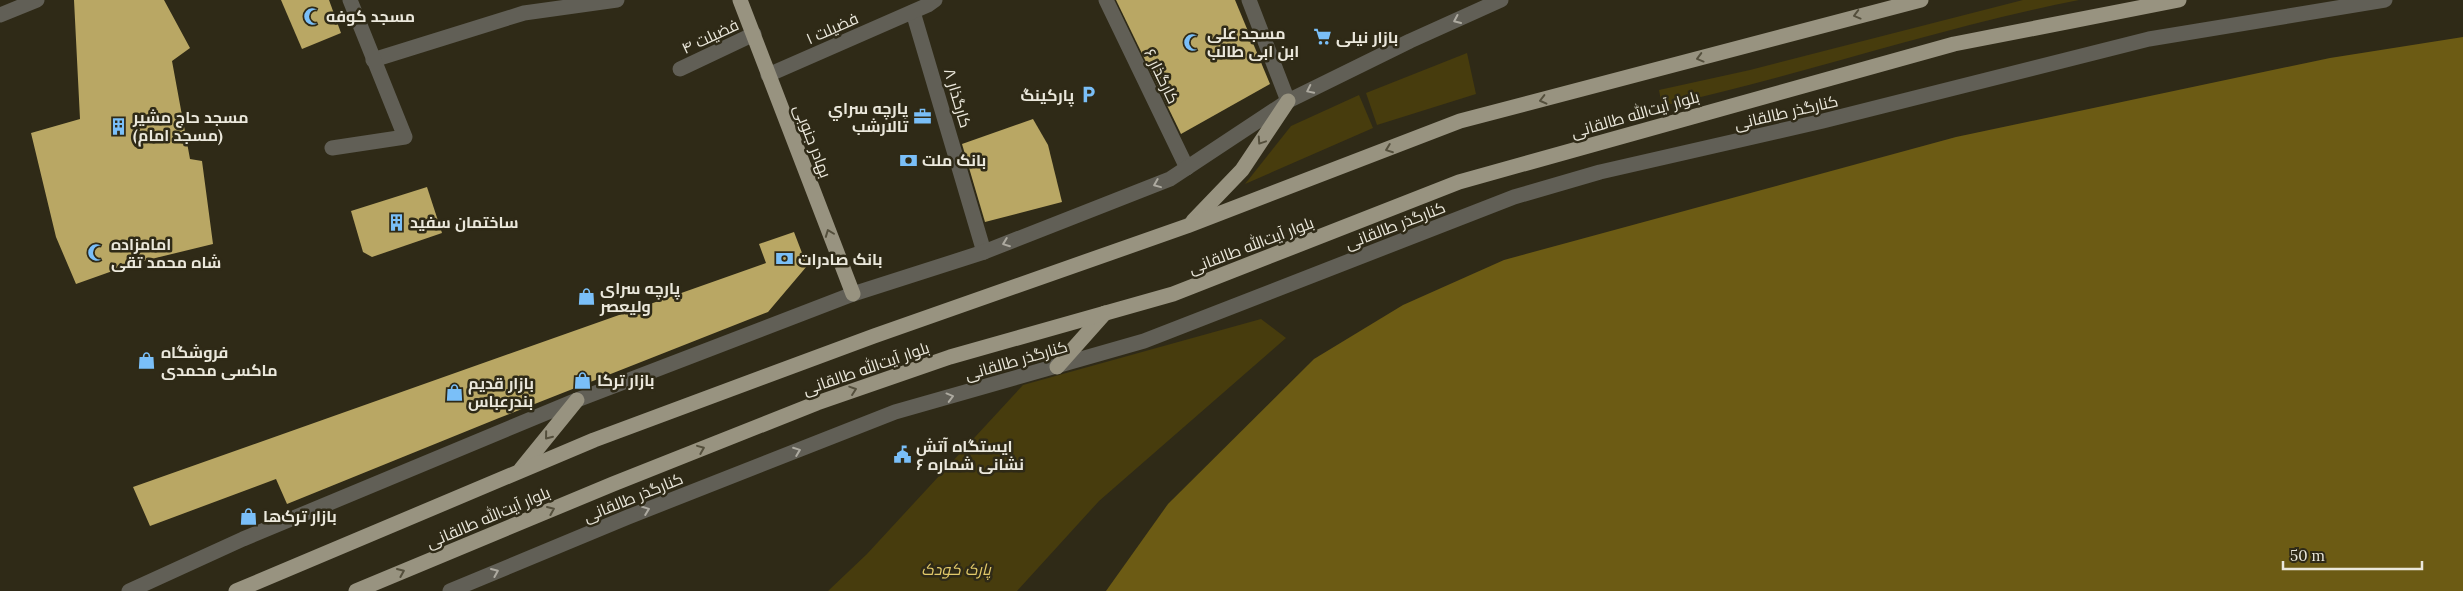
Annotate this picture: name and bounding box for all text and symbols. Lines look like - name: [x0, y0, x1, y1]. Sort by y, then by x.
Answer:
- mosque icon: مسجد کوفه: [302, 6, 322, 26]
- place label: مسجد کوفه: [326, 6, 415, 26]
- street label: فضیلت ۱: [803, 8, 861, 48]
- one-way arrow: [1853, 10, 1862, 20]
- street label: فضیلت ۴: [678, 14, 742, 58]
- one-way arrow: [1453, 14, 1462, 24]
- place label: مسجد علی ابن ابی طالب: [1207, 23, 1299, 61]
- supermarket icon: بازار نیلی: [1312, 27, 1332, 47]
- place label: بازار نیلی: [1336, 27, 1398, 47]
- mosque icon: مسجد علی ابن ابی طالب: [1183, 32, 1203, 52]
- street label: کارگذار ۶: [1140, 45, 1184, 107]
- one-way arrow: [1697, 53, 1705, 63]
- street label: کارگذار ۸: [940, 66, 976, 130]
- one-way arrow: [1306, 84, 1315, 94]
- place label: پارکینگ: [1020, 85, 1074, 107]
- parking icon: پارکینگ: [1078, 85, 1098, 105]
- street label: بلوار آیت‌الله طالقانی: [1569, 86, 1702, 143]
- street label: کنارگذر طالقانی: [1732, 90, 1840, 135]
- one-way arrow: [1540, 94, 1548, 104]
- place label: پارچه سراي تالارشب: [828, 98, 909, 136]
- street label: بهادر جنوبی: [789, 101, 836, 181]
- place label: مسجد حاج مشیر (مسجد امام): [132, 107, 248, 147]
- office icon: پارچه سراي تالارشب: [912, 107, 932, 127]
- building icon: مسجد حاج مشیر (مسجد امام): [109, 116, 129, 136]
- one-way arrow: [1258, 135, 1267, 145]
- one-way arrow: [1385, 143, 1393, 153]
- bank icon: بانک ملت: [898, 150, 918, 170]
- place label: بانک ملت: [922, 150, 986, 170]
- one-way arrow: [1154, 179, 1162, 189]
- street label: کنارگذر طالقانی: [1342, 197, 1448, 254]
- building icon: ساختمان سفید: [386, 212, 406, 232]
- place label: ساختمان سفید: [410, 212, 518, 232]
- street label: بلوار آیت‌الله طالقانی: [1186, 212, 1317, 279]
- one-way arrow: [825, 229, 835, 237]
- place label: امامزاده شاه محمد تقی: [111, 234, 221, 272]
- one-way arrow: [1002, 237, 1011, 248]
- mosque icon: امامزاده شاه محمد تقی: [87, 243, 107, 263]
- bank icon: بانک صادرات: [774, 249, 794, 269]
- place label: بانک صادرات: [798, 249, 882, 269]
- place label: پارچه سرای ولیعصر: [599, 278, 680, 316]
- shop icon: پارچه سرای ولیعصر: [576, 287, 596, 307]
- street label: کنارگذر طالقانی: [962, 336, 1070, 385]
- street label: بلوار آیت‌الله طالقانی: [800, 337, 932, 400]
- place label: فروشگاه ماکسی محمدی: [161, 342, 278, 380]
- shop icon: فروشگاه ماکسی محمدی: [137, 351, 157, 371]
- shop icon: بازار ترکا: [573, 370, 593, 390]
- place label: بازار ترکا: [597, 370, 655, 390]
- place label: بازار قدیم بندرعباس: [468, 373, 534, 411]
- shop icon: بازار قدیم بندرعباس: [444, 382, 464, 402]
- one-way arrow: [848, 386, 857, 396]
- one-way arrow: [946, 392, 954, 403]
- one-way arrow: [545, 430, 554, 439]
- place label: ایستگاه آتش نشانی شماره ۶: [916, 436, 1024, 474]
- one-way arrow: [696, 444, 705, 455]
- public building icon: ایستگاه آتش نشانی شماره ۶: [892, 445, 912, 465]
- one-way arrow: [792, 447, 801, 457]
- street label: کنارگذر طالقانی: [580, 468, 686, 527]
- street label: بلوار آیت‌الله طالقانی: [423, 482, 553, 553]
- one-way arrow: [546, 505, 555, 516]
- shop icon: بازار ترک‌ها: [239, 506, 259, 526]
- place label: بازار ترک‌ها: [263, 506, 337, 526]
- one-way arrow: [641, 506, 649, 516]
- scale bar: [2283, 538, 2422, 570]
- text: 50 m: [2290, 546, 2325, 565]
- park label: پارک کودک: [921, 559, 991, 580]
- one-way arrow: [396, 568, 405, 579]
- one-way arrow: [491, 568, 499, 578]

